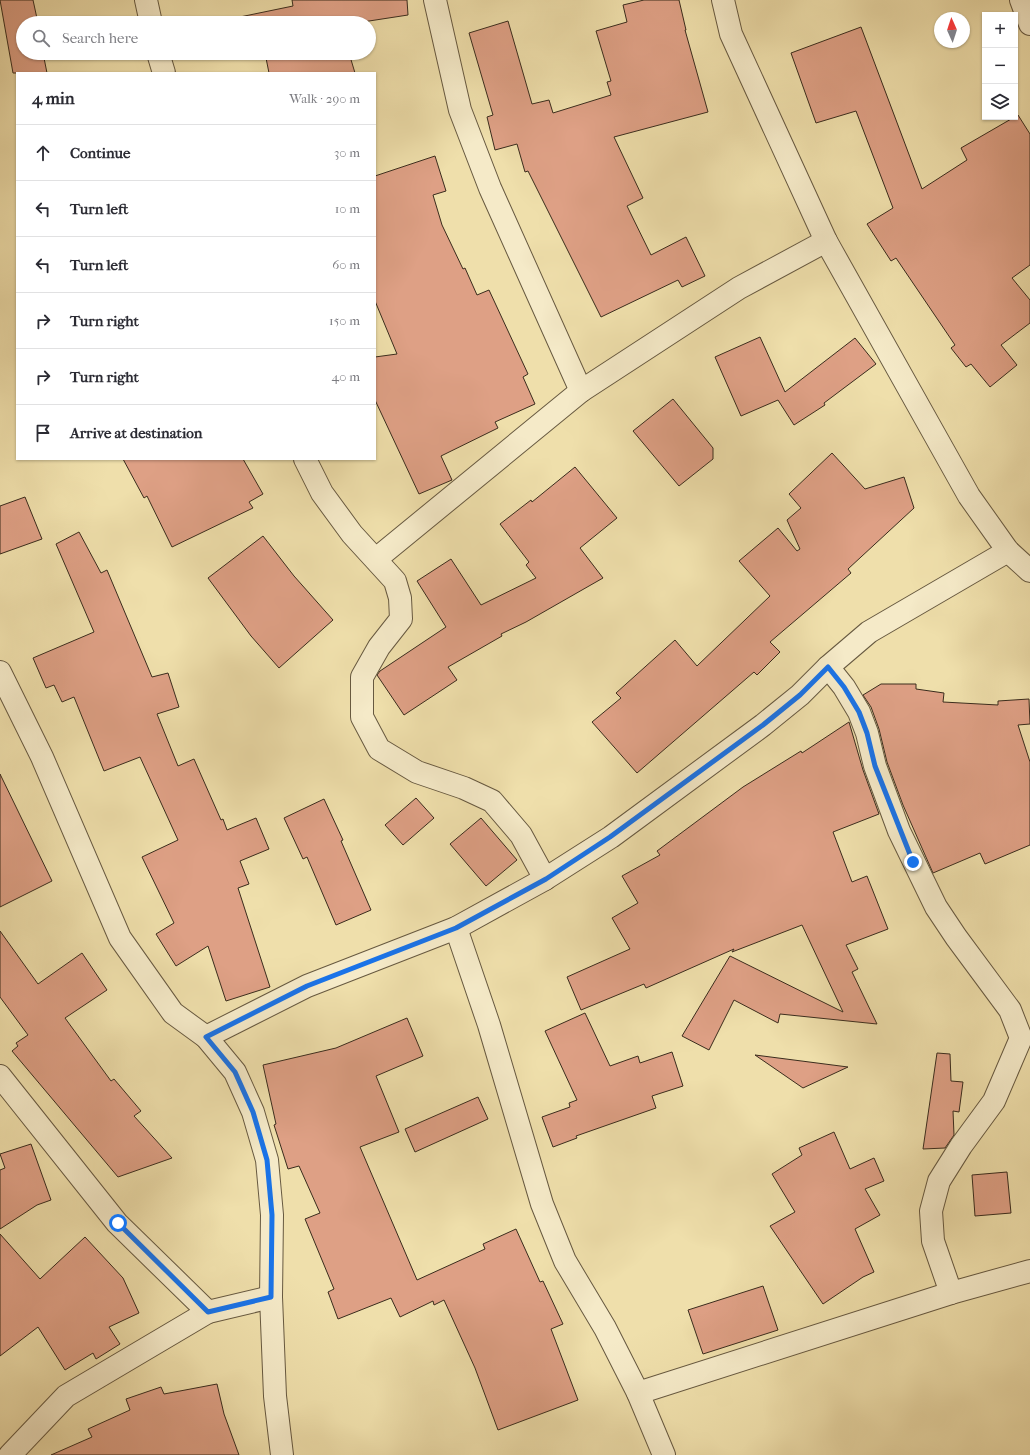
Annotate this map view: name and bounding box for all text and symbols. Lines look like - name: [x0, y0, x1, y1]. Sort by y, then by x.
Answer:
- north arrow: [934, 12, 970, 48]
- map controls: [982, 12, 1018, 120]
- button: +: [982, 12, 1018, 48]
- search box: [16, 16, 376, 60]
- icon: search: [30, 27, 52, 49]
- text: Search here: [62, 29, 138, 47]
- button: −: [982, 48, 1018, 84]
- button: layers: [982, 84, 1018, 120]
- text: 4 min: [32, 88, 75, 108]
- text: Walk · 290 m: [289, 91, 360, 106]
- icon: ahead: [32, 142, 54, 164]
- text: Continue: [70, 144, 130, 162]
- text: 30 m: [334, 145, 360, 160]
- icon: left: [32, 198, 54, 220]
- text: Turn left: [70, 200, 128, 218]
- text: 10 m: [335, 201, 360, 216]
- icon: left: [32, 254, 54, 276]
- text: Turn left: [70, 256, 128, 274]
- text: 60 m: [332, 257, 360, 272]
- icon: right: [32, 310, 54, 332]
- text: Turn right: [70, 312, 139, 330]
- text: 150 m: [329, 313, 360, 328]
- icon: right: [32, 366, 54, 388]
- text: Turn right: [70, 368, 139, 386]
- text: 40 m: [332, 369, 360, 384]
- icon: arrive: [32, 422, 54, 444]
- text: Arrive at destination: [70, 424, 202, 442]
- route end: [904, 853, 922, 871]
- route start: [109, 1214, 127, 1232]

